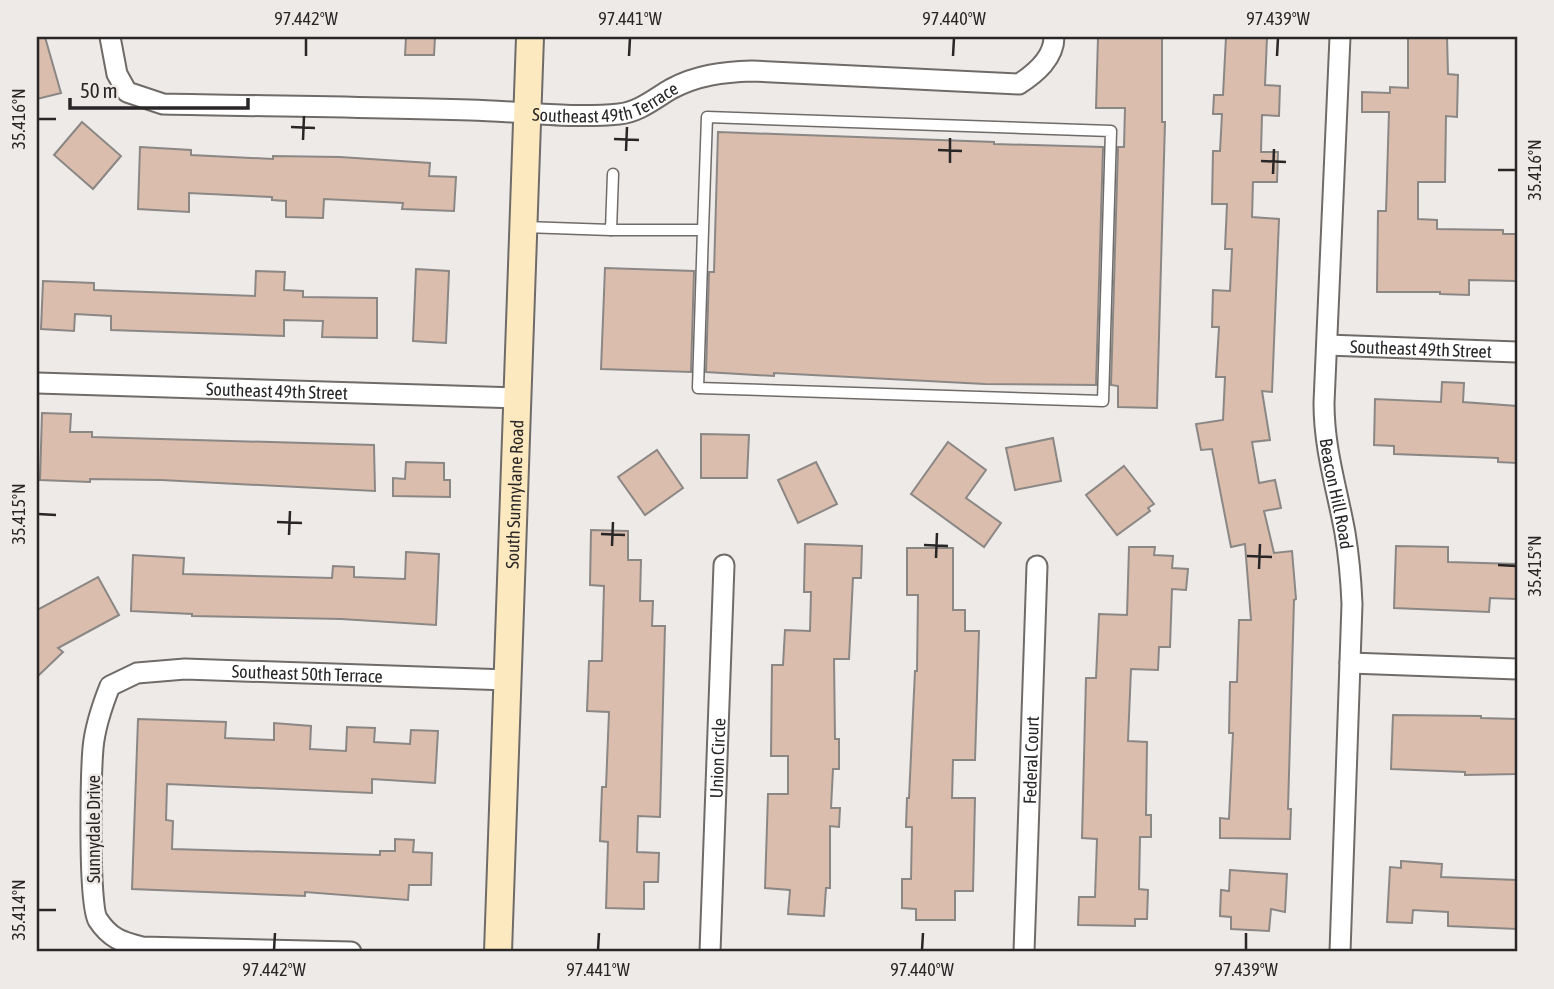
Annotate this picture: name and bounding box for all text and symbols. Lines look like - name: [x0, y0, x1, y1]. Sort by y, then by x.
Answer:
- text: 97.442°W: [274, 8, 338, 29]
- text: 97.441°W: [598, 8, 662, 29]
- text: 97.440°W: [922, 8, 986, 29]
- text: 97.439°W: [1246, 8, 1310, 29]
- scale bar: [70, 66, 248, 110]
- street label: Southeast 49th Terrace: [531, 77, 681, 126]
- text: 50 m: [80, 78, 118, 102]
- text: 35.416°N: [8, 88, 29, 150]
- text: 35.416°N: [1524, 139, 1545, 201]
- street label: Southeast 49th Street: [1350, 335, 1492, 362]
- street label: Southeast 49th Street: [206, 378, 348, 403]
- street label: South Sunnylane Road: [501, 419, 527, 569]
- street label: Beacon Hill Road: [1316, 437, 1358, 550]
- text: 35.415°N: [8, 483, 29, 545]
- text: 35.415°N: [1524, 535, 1545, 597]
- street label: Southeast 50th Terrace: [231, 660, 383, 686]
- street label: Federal Court: [1018, 716, 1042, 804]
- street label: Union Circle: [705, 718, 729, 799]
- street label: Sunnydale Drive: [83, 775, 104, 883]
- text: 35.414°N: [8, 879, 29, 941]
- text: 97.442°W: [242, 959, 306, 980]
- text: 97.441°W: [566, 959, 630, 980]
- text: 97.440°W: [890, 959, 954, 980]
- text: 97.439°W: [1214, 959, 1278, 980]

